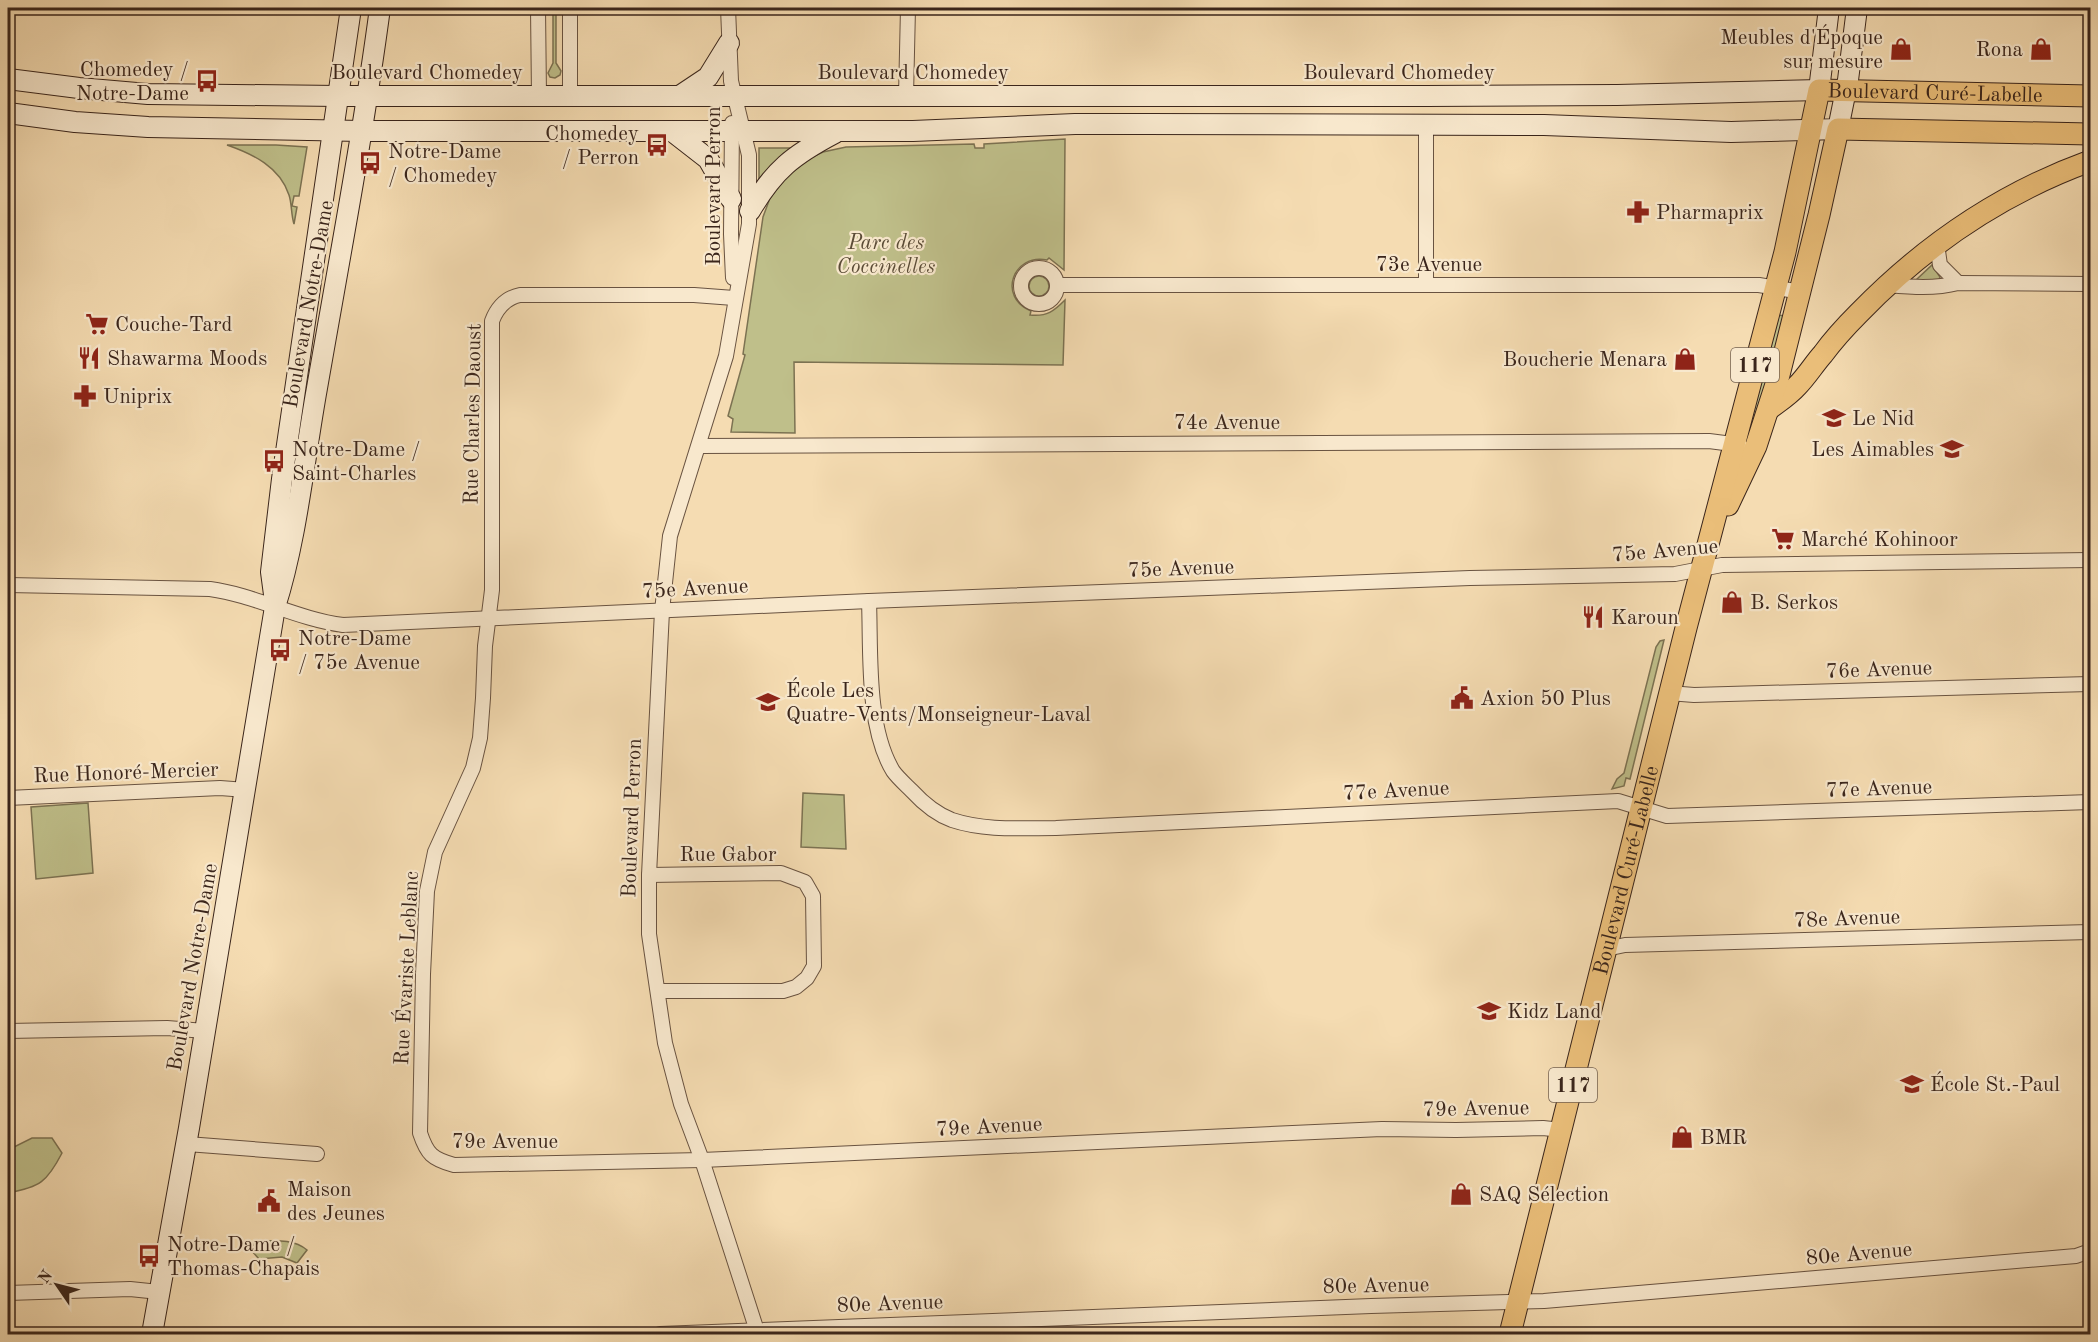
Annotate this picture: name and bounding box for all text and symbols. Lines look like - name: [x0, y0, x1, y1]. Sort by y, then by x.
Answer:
- place label: Meubles d'Époque sur mesure: [1720, 24, 1883, 73]
- shop icon: Meubles d'Époque sur mesure: [1888, 36, 1914, 62]
- shop icon: Rona: [2028, 36, 2054, 62]
- place label: Rona: [1976, 40, 2023, 61]
- place label: Chomedey / Notre-Dame: [76, 60, 189, 105]
- street label: Boulevard Chomedey: [331, 63, 523, 84]
- street label: Boulevard Chomedey: [817, 63, 1009, 84]
- street label: Boulevard Chomedey: [1303, 63, 1495, 84]
- bus stop icon: Chomedey / Notre-Dame: [194, 68, 220, 94]
- street label: Boulevard Curé-Labelle: [1827, 81, 2043, 107]
- street label: Boulevard Perron: [704, 106, 725, 266]
- place label: Chomedey / Perron: [545, 124, 639, 169]
- bus stop icon: Chomedey / Perron: [644, 132, 670, 158]
- place label: Notre-Dame / Chomedey: [388, 142, 501, 187]
- bus stop icon: Notre-Dame / Chomedey: [357, 150, 383, 176]
- street label: Boulevard Notre-Dame: [281, 199, 338, 410]
- pharmacy icon: Pharmaprix: [1625, 199, 1651, 225]
- place label: Pharmaprix: [1656, 203, 1764, 224]
- park label: Parc des Coccinelles: [837, 233, 936, 278]
- street label: 73e Avenue: [1376, 255, 1482, 276]
- supermarket icon: Couche-Tard: [84, 311, 110, 337]
- place label: Couche-Tard: [115, 315, 233, 336]
- street label: Rue Charles Daoust: [461, 323, 486, 505]
- restaurant icon: Shawarma Moods: [76, 345, 102, 371]
- shop icon: Boucherie Menara: [1672, 346, 1698, 372]
- road number: 117: [1731, 348, 1779, 382]
- place label: Shawarma Moods: [107, 349, 267, 370]
- place label: Boucherie Menara: [1503, 350, 1667, 371]
- pharmacy icon: Uniprix: [72, 383, 98, 409]
- place label: Uniprix: [103, 387, 173, 408]
- school or university icon: Le Nid: [1821, 405, 1847, 431]
- place label: Le Nid: [1852, 409, 1914, 430]
- street label: 74e Avenue: [1174, 413, 1280, 434]
- school or university icon: Les Aimables: [1939, 436, 1965, 462]
- place label: Notre-Dame / Saint-Charles: [292, 440, 420, 485]
- place label: Les Aimables: [1811, 440, 1934, 461]
- bus stop icon: Notre-Dame / Saint-Charles: [261, 448, 287, 474]
- supermarket icon: Marché Kohinoor: [1770, 526, 1796, 552]
- place label: Marché Kohinoor: [1801, 530, 1958, 551]
- street label: 75e Avenue: [1611, 536, 1719, 567]
- street label: 75e Avenue: [1127, 557, 1235, 582]
- street label: 75e Avenue: [641, 576, 749, 603]
- shop icon: B. Serkos: [1719, 589, 1745, 615]
- place label: B. Serkos: [1750, 593, 1838, 614]
- restaurant icon: Karoun: [1580, 604, 1606, 630]
- place label: Karoun: [1611, 608, 1679, 629]
- place label: Notre-Dame / 75e Avenue: [298, 629, 420, 674]
- bus stop icon: Notre-Dame / 75e Avenue: [267, 637, 293, 663]
- street label: 76e Avenue: [1825, 658, 1933, 683]
- place label: École Les Quatre-Vents/Monseigneur-Laval: [786, 677, 1091, 726]
- public building icon: Axion 50 Plus: [1449, 685, 1475, 711]
- school or university icon: École Les Quatre-Vents/Monseigneur-Laval: [755, 689, 781, 715]
- place label: Axion 50 Plus: [1480, 689, 1611, 710]
- street label: Boulevard Perron: [619, 738, 646, 898]
- street label: Rue Honoré-Mercier: [33, 760, 220, 787]
- street label: Boulevard Curé-Labelle: [1591, 764, 1663, 977]
- street label: 77e Avenue: [1825, 777, 1933, 802]
- street label: 77e Avenue: [1342, 778, 1450, 805]
- street label: Rue Gabor: [679, 845, 777, 866]
- street label: Boulevard Notre-Dame: [165, 862, 222, 1073]
- street label: Rue Évariste Leblanc: [388, 870, 423, 1066]
- street label: 78e Avenue: [1793, 907, 1901, 932]
- school or university icon: Kidz Land: [1476, 998, 1502, 1024]
- place label: Kidz Land: [1507, 1002, 1601, 1023]
- road number: 117: [1549, 1068, 1597, 1102]
- school or university icon: École St.-Paul: [1899, 1071, 1925, 1097]
- place label: École St.-Paul: [1930, 1071, 2060, 1096]
- street label: 79e Avenue: [1423, 1098, 1530, 1121]
- street label: 79e Avenue: [935, 1114, 1043, 1141]
- shop icon: BMR: [1669, 1124, 1695, 1150]
- place label: BMR: [1700, 1128, 1747, 1149]
- street label: 79e Avenue: [452, 1132, 558, 1153]
- place label: Maison des Jeunes: [287, 1180, 385, 1225]
- shop icon: SAQ Sélection: [1448, 1181, 1474, 1207]
- place label: SAQ Sélection: [1479, 1185, 1609, 1206]
- public building icon: Maison des Jeunes: [256, 1188, 282, 1214]
- place label: Notre-Dame / Thomas-Chapais: [167, 1235, 320, 1280]
- street label: 80e Avenue: [1805, 1239, 1913, 1270]
- bus stop icon: Notre-Dame / Thomas-Chapais: [136, 1243, 162, 1269]
- north arrow: [27, 1255, 87, 1315]
- text: N: [36, 1267, 57, 1287]
- street label: 80e Avenue: [1323, 1275, 1430, 1298]
- street label: 80e Avenue: [836, 1292, 944, 1317]

